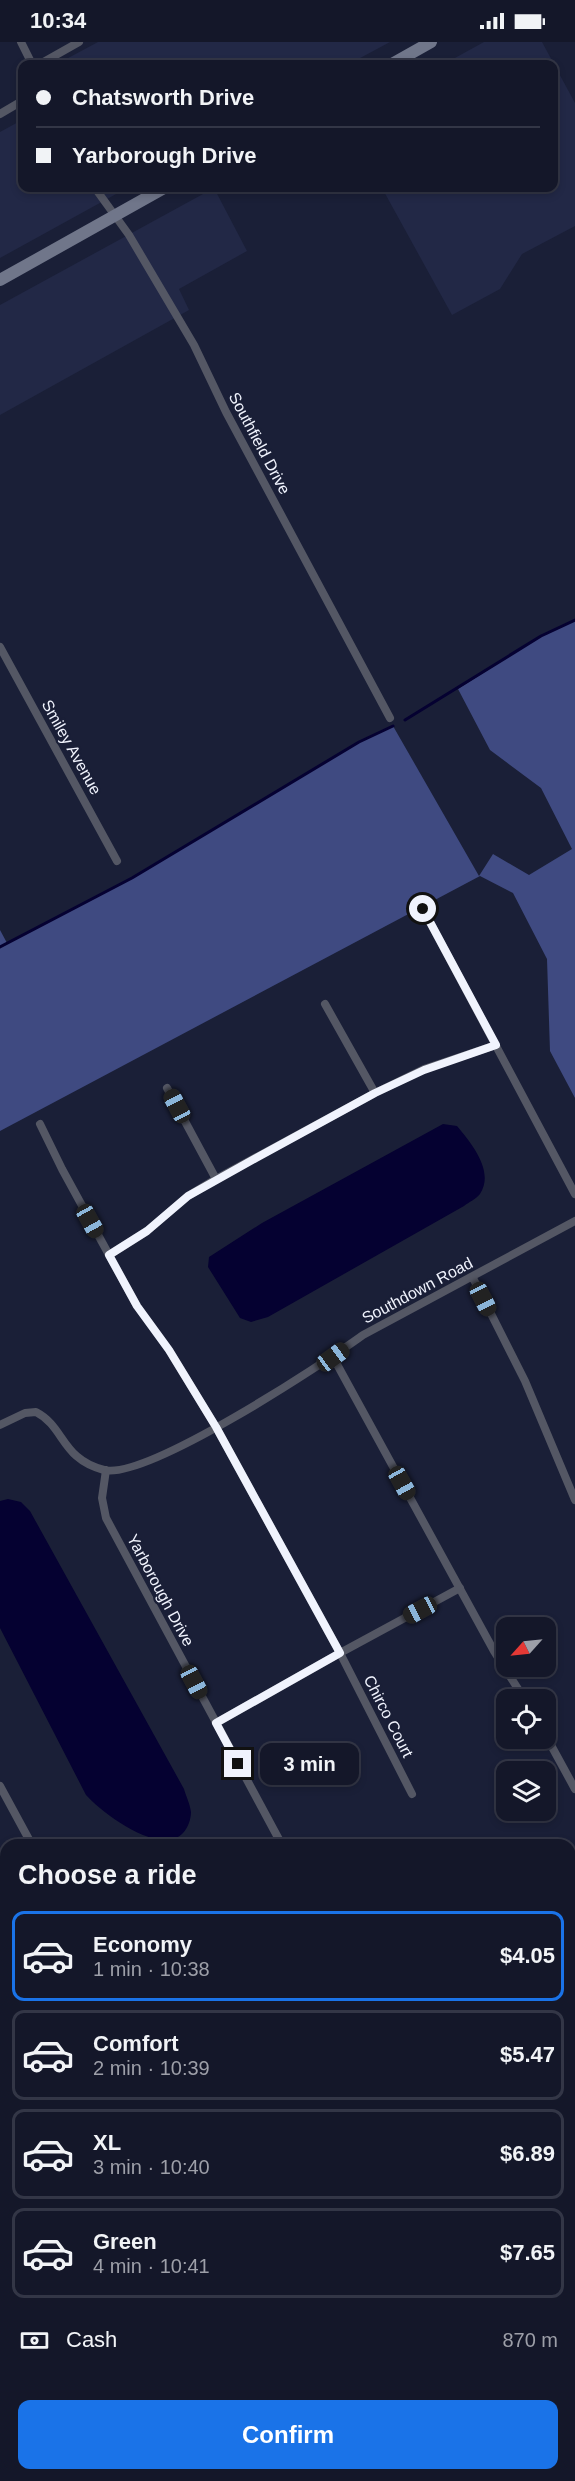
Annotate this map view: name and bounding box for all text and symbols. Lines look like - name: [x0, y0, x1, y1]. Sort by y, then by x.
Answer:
- text: 10:34: [30, 8, 86, 33]
- text: Chatsworth Drive: [72, 85, 254, 110]
- text: Yarborough Drive: [72, 143, 257, 168]
- street label: Southfield Drive: [226, 389, 294, 497]
- street label: Smiley Avenue: [39, 697, 105, 798]
- route start: [409, 895, 436, 922]
- car: [161, 1086, 193, 1126]
- car: [73, 1201, 107, 1241]
- street label: Southdown Road: [359, 1254, 475, 1327]
- car: [467, 1279, 499, 1319]
- car: [313, 1339, 353, 1375]
- car: [385, 1463, 419, 1503]
- street label: Yarborough Drive: [124, 1531, 197, 1649]
- car: [400, 1594, 440, 1626]
- north arrow: [496, 1617, 556, 1677]
- map controls: [496, 1617, 556, 1821]
- car: [178, 1662, 210, 1702]
- street label: Chirco Court: [361, 1672, 417, 1761]
- button: locate: [496, 1689, 556, 1749]
- callout: 3 min: [259, 1743, 358, 1785]
- route end: [224, 1750, 251, 1777]
- text: 3 min: [283, 1753, 336, 1775]
- button: layers: [496, 1761, 556, 1821]
- text: Choose a ride: [18, 1860, 197, 1890]
- icon: car: [21, 1929, 75, 1983]
- text: Economy: [93, 1932, 192, 1957]
- text: $4.05: [500, 1943, 555, 1968]
- text: 1 min · 10:38: [93, 1958, 210, 1980]
- icon: car: [21, 2028, 75, 2082]
- text: Comfort: [93, 2031, 179, 2056]
- text: $5.47: [500, 2042, 555, 2067]
- text: 2 min · 10:39: [93, 2057, 210, 2079]
- icon: car: [21, 2127, 75, 2181]
- text: XL: [93, 2130, 121, 2155]
- text: $6.89: [500, 2141, 555, 2166]
- text: 3 min · 10:40: [93, 2156, 210, 2178]
- icon: car: [21, 2226, 75, 2280]
- text: Green: [93, 2229, 157, 2254]
- text: $7.65: [500, 2240, 555, 2265]
- text: 4 min · 10:41: [93, 2255, 210, 2277]
- icon: cash: [18, 2324, 51, 2357]
- text: Cash: [66, 2327, 117, 2352]
- text: 870 m: [502, 2329, 558, 2351]
- button: Confirm: [18, 2400, 558, 2469]

